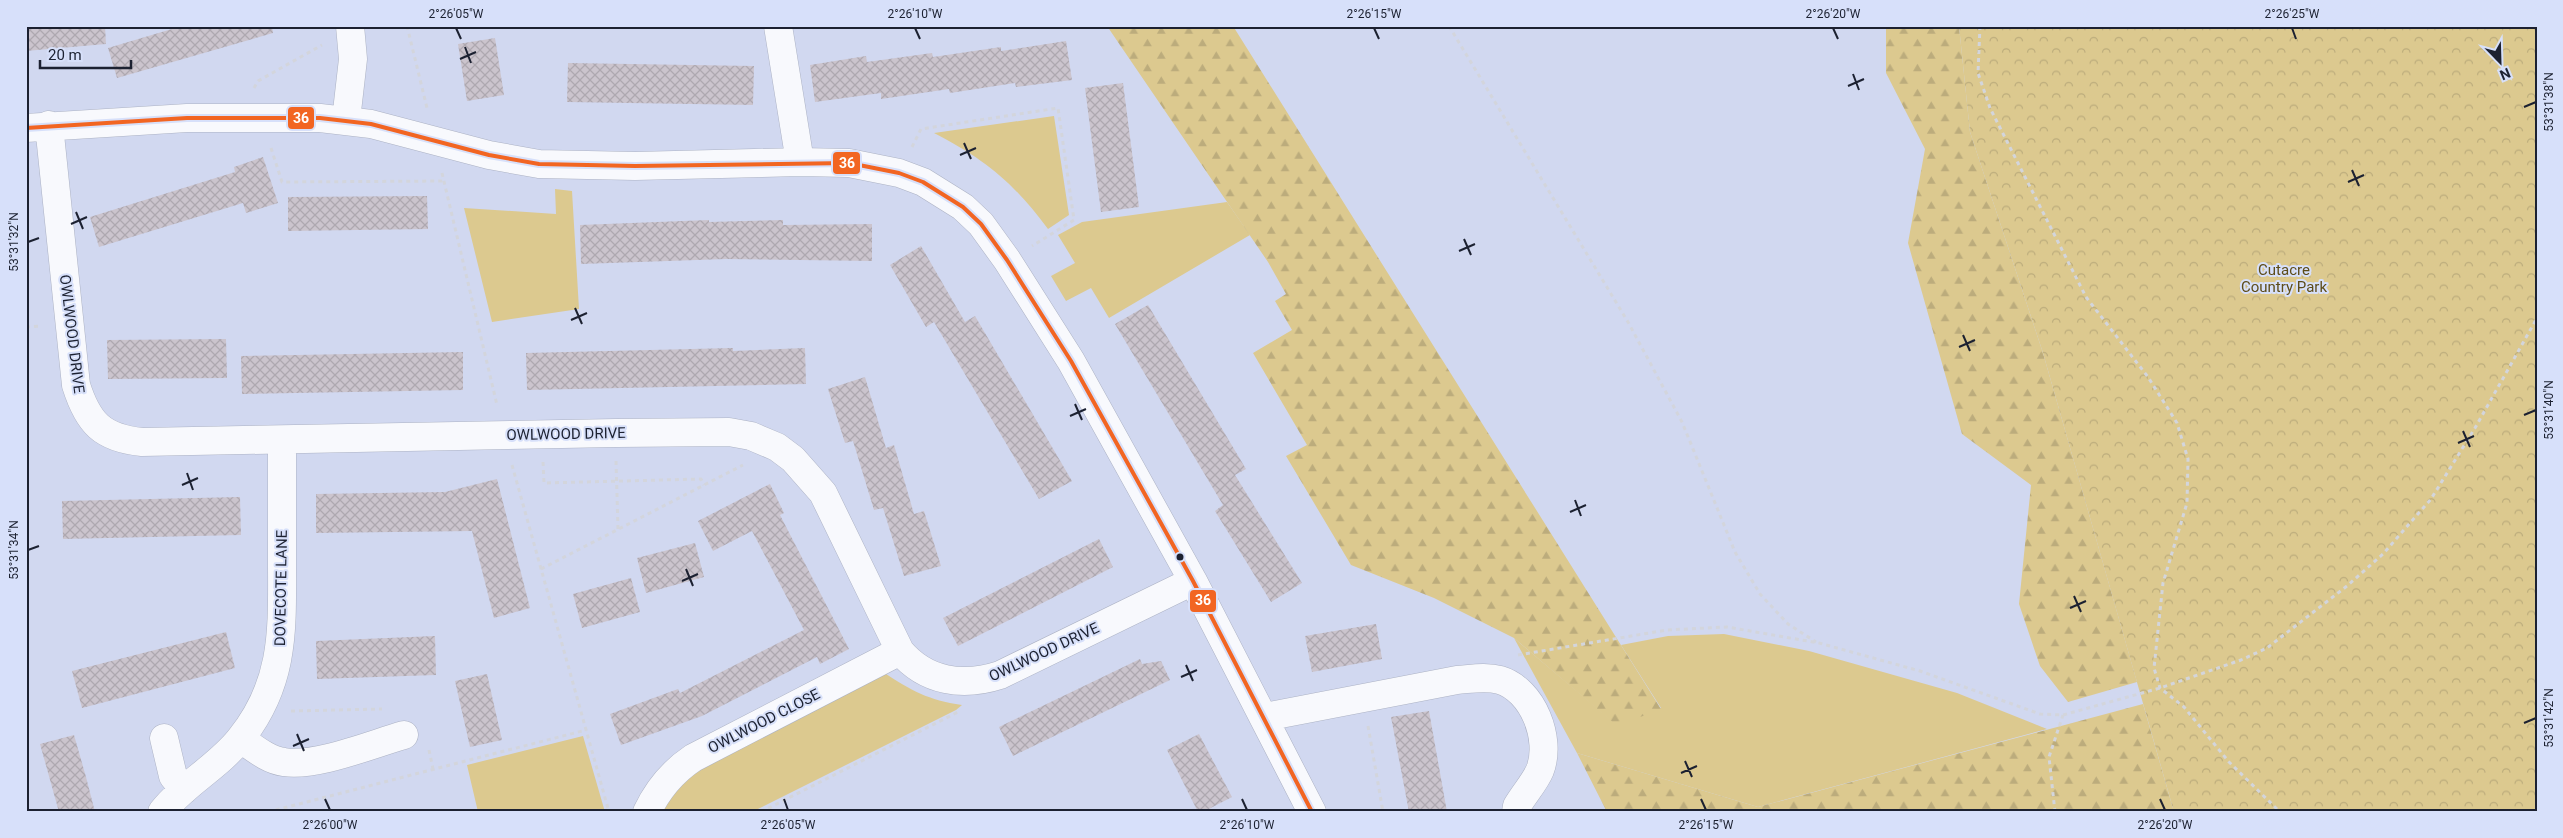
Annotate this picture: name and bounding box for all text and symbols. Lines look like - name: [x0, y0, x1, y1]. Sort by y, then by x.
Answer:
- text: 2°26'05"W: [429, 7, 484, 21]
- text: 2°26'10"W: [888, 7, 943, 21]
- text: 2°26'15"W: [1347, 7, 1402, 21]
- text: 2°26'20"W: [1806, 7, 1861, 21]
- text: 2°26'25"W: [2265, 7, 2320, 21]
- scale bar: [40, 38, 131, 70]
- north arrow: [2476, 38, 2526, 88]
- text: 20 m: [48, 46, 82, 64]
- text: N: [2497, 65, 2513, 83]
- text: 53°31'38"N: [2542, 72, 2556, 132]
- line badge: 36: [287, 106, 315, 130]
- text: 36: [293, 110, 309, 126]
- line badge: 36: [832, 151, 861, 175]
- text: 36: [839, 155, 855, 171]
- text: 53°31'32"N: [7, 212, 21, 272]
- park label: Cutacre Country Park: [2241, 261, 2327, 296]
- street label: OWLWOOD DRIVE: [56, 274, 88, 395]
- text: 53°31'40"N: [2542, 380, 2556, 440]
- street label: OWLWOOD DRIVE: [506, 424, 626, 444]
- text: 53°31'34"N: [7, 520, 21, 580]
- street label: DOVECOTE LANE: [271, 529, 291, 646]
- unlabelled marker: [1175, 552, 1185, 562]
- line badge: 36: [1189, 589, 1217, 613]
- text: 36: [1195, 592, 1211, 608]
- street label: OWLWOOD DRIVE: [986, 618, 1102, 685]
- street label: OWLWOOD CLOSE: [705, 685, 823, 757]
- text: 53°31'42"N: [2542, 688, 2556, 748]
- text: 2°26'00"W: [303, 818, 358, 832]
- text: 2°26'05"W: [761, 818, 816, 832]
- text: 2°26'10"W: [1220, 818, 1275, 832]
- text: 2°26'15"W: [1679, 818, 1734, 832]
- text: 2°26'20"W: [2138, 818, 2193, 832]

